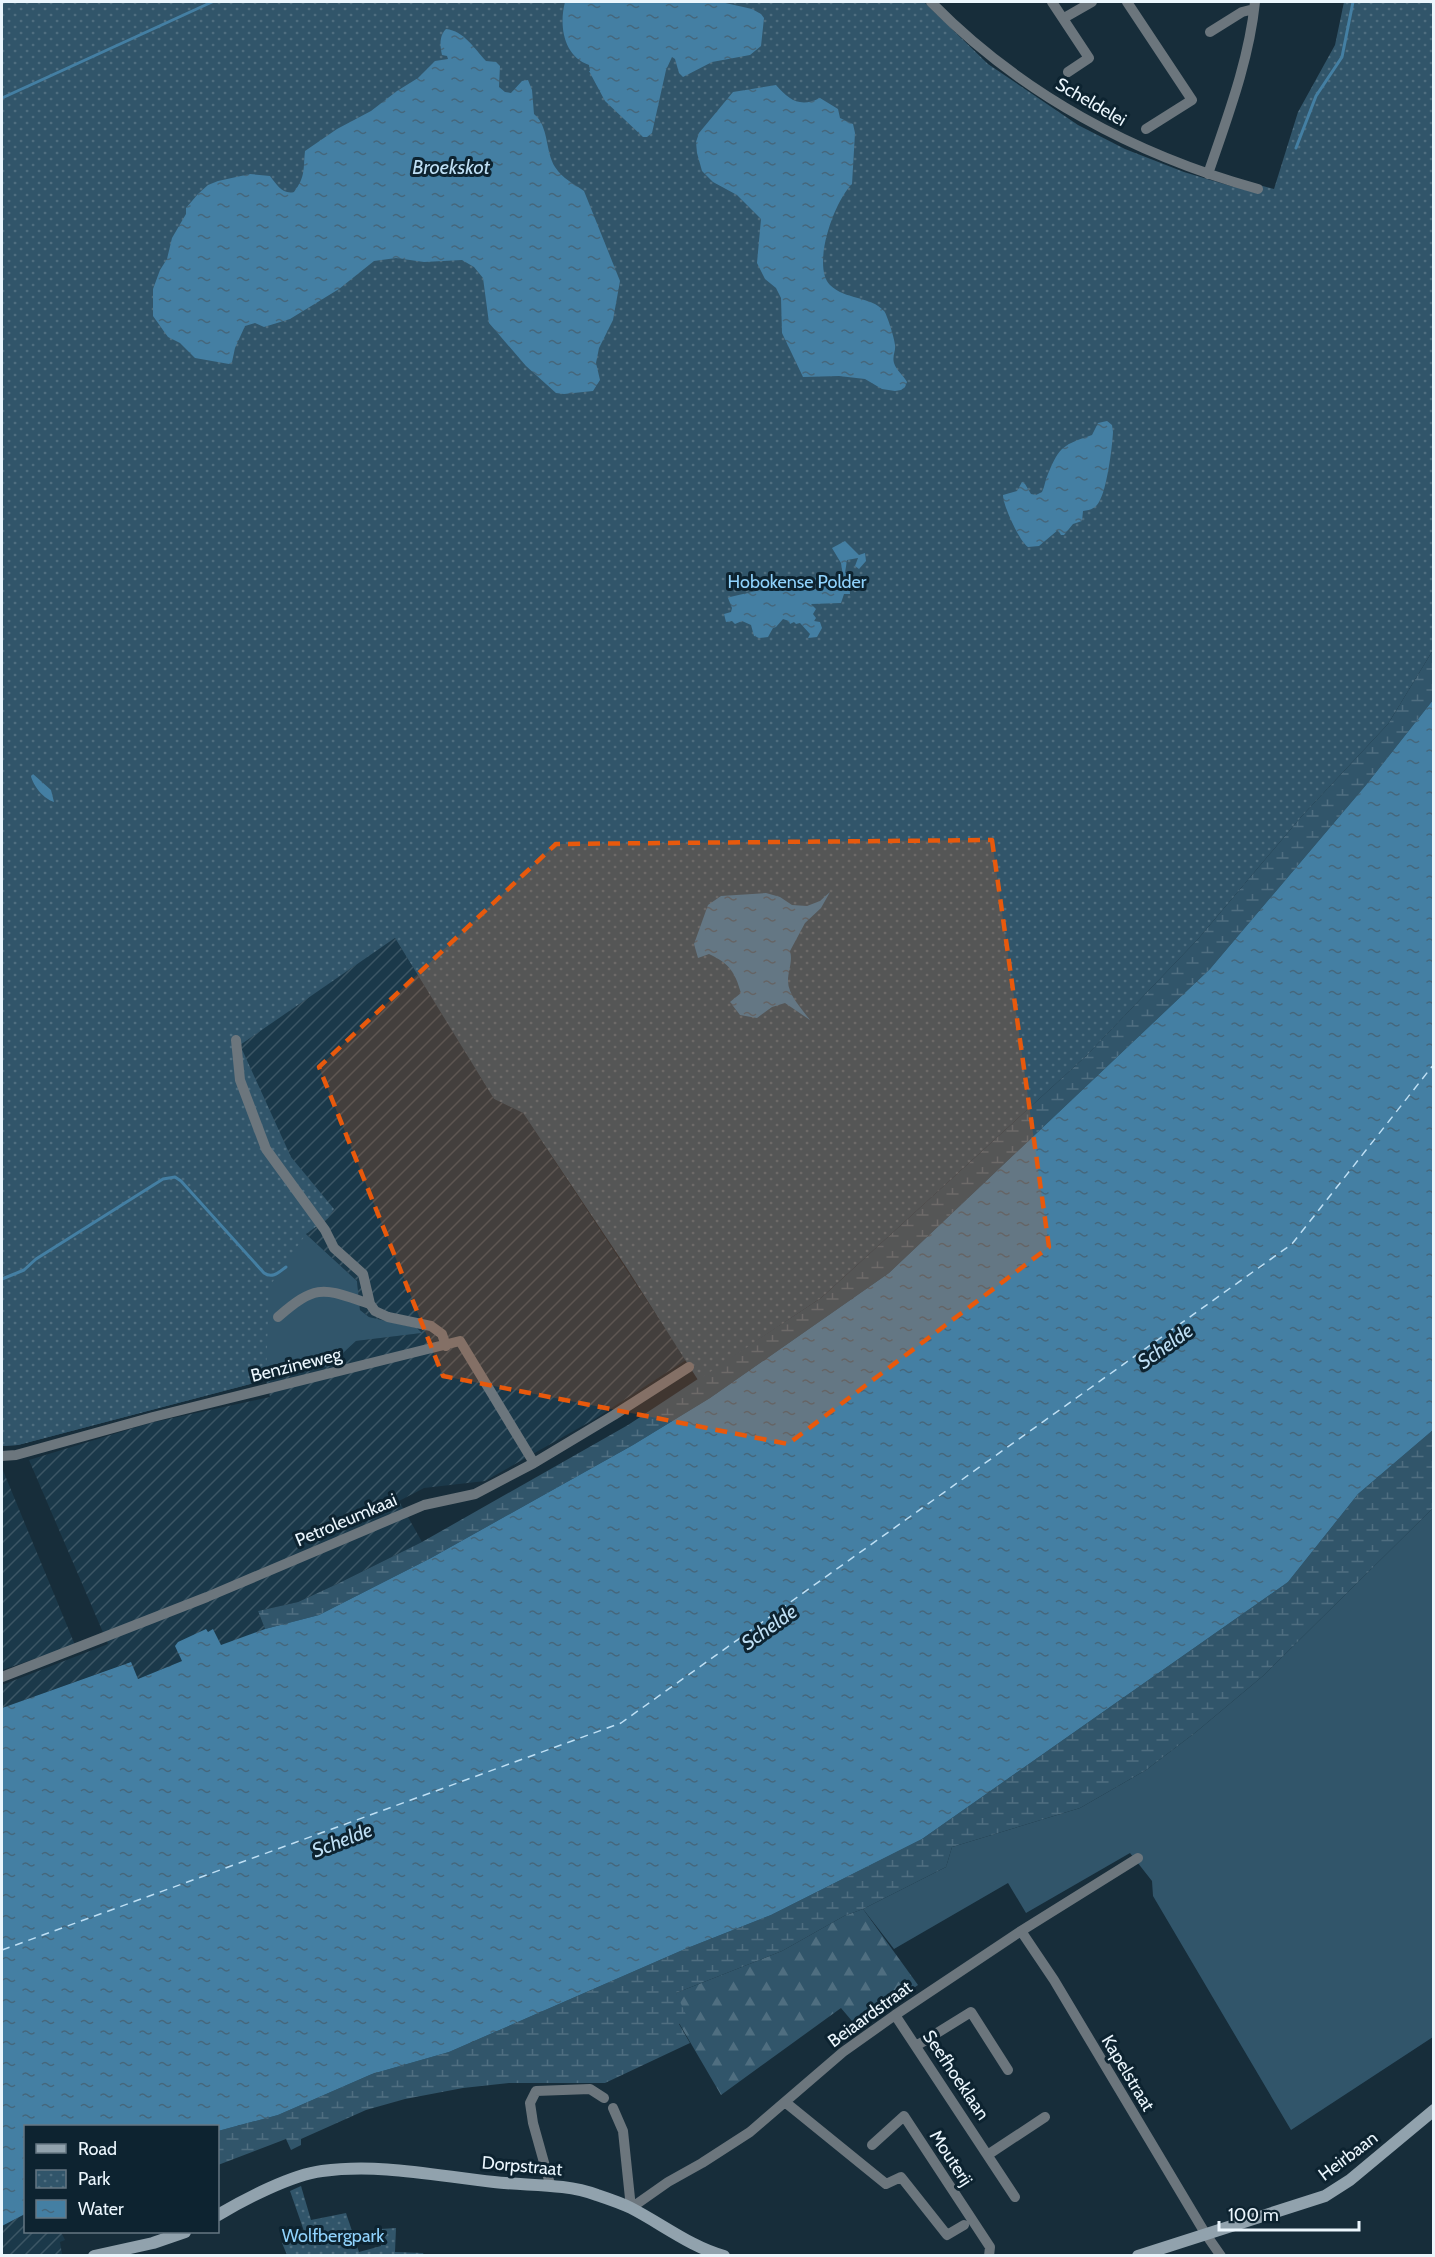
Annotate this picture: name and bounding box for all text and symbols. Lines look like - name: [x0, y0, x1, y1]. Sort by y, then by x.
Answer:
- street label: Scheldelei: [1052, 73, 1130, 131]
- water label: Broekskot: [412, 155, 491, 179]
- park label: Hobokense Polder: [728, 571, 867, 593]
- water label: Schelde: [1133, 1318, 1197, 1374]
- street label: Benzineweg: [248, 1343, 345, 1387]
- street label: Petroleumkaai: [292, 1489, 400, 1551]
- water label: Schelde: [737, 1599, 801, 1655]
- water label: Schelde: [309, 1818, 375, 1862]
- street label: Beiaardstraat: [824, 1976, 916, 2052]
- street label: Seefhoeklaan: [918, 2026, 994, 2124]
- street label: Kapelstraat: [1097, 2031, 1159, 2115]
- legend: [24, 2125, 219, 2233]
- street label: Mouterij: [925, 2126, 977, 2190]
- street label: Heirbaan: [1314, 2127, 1382, 2185]
- text: Road: [78, 2138, 117, 2160]
- street label: Dorpstraat: [481, 2152, 563, 2180]
- text: Park: [78, 2168, 111, 2190]
- scale bar: [1219, 2194, 1358, 2232]
- text: Water: [78, 2198, 124, 2220]
- text: 100 m: [1228, 2204, 1279, 2226]
- park label: Wolfbergpark: [282, 2225, 385, 2247]

